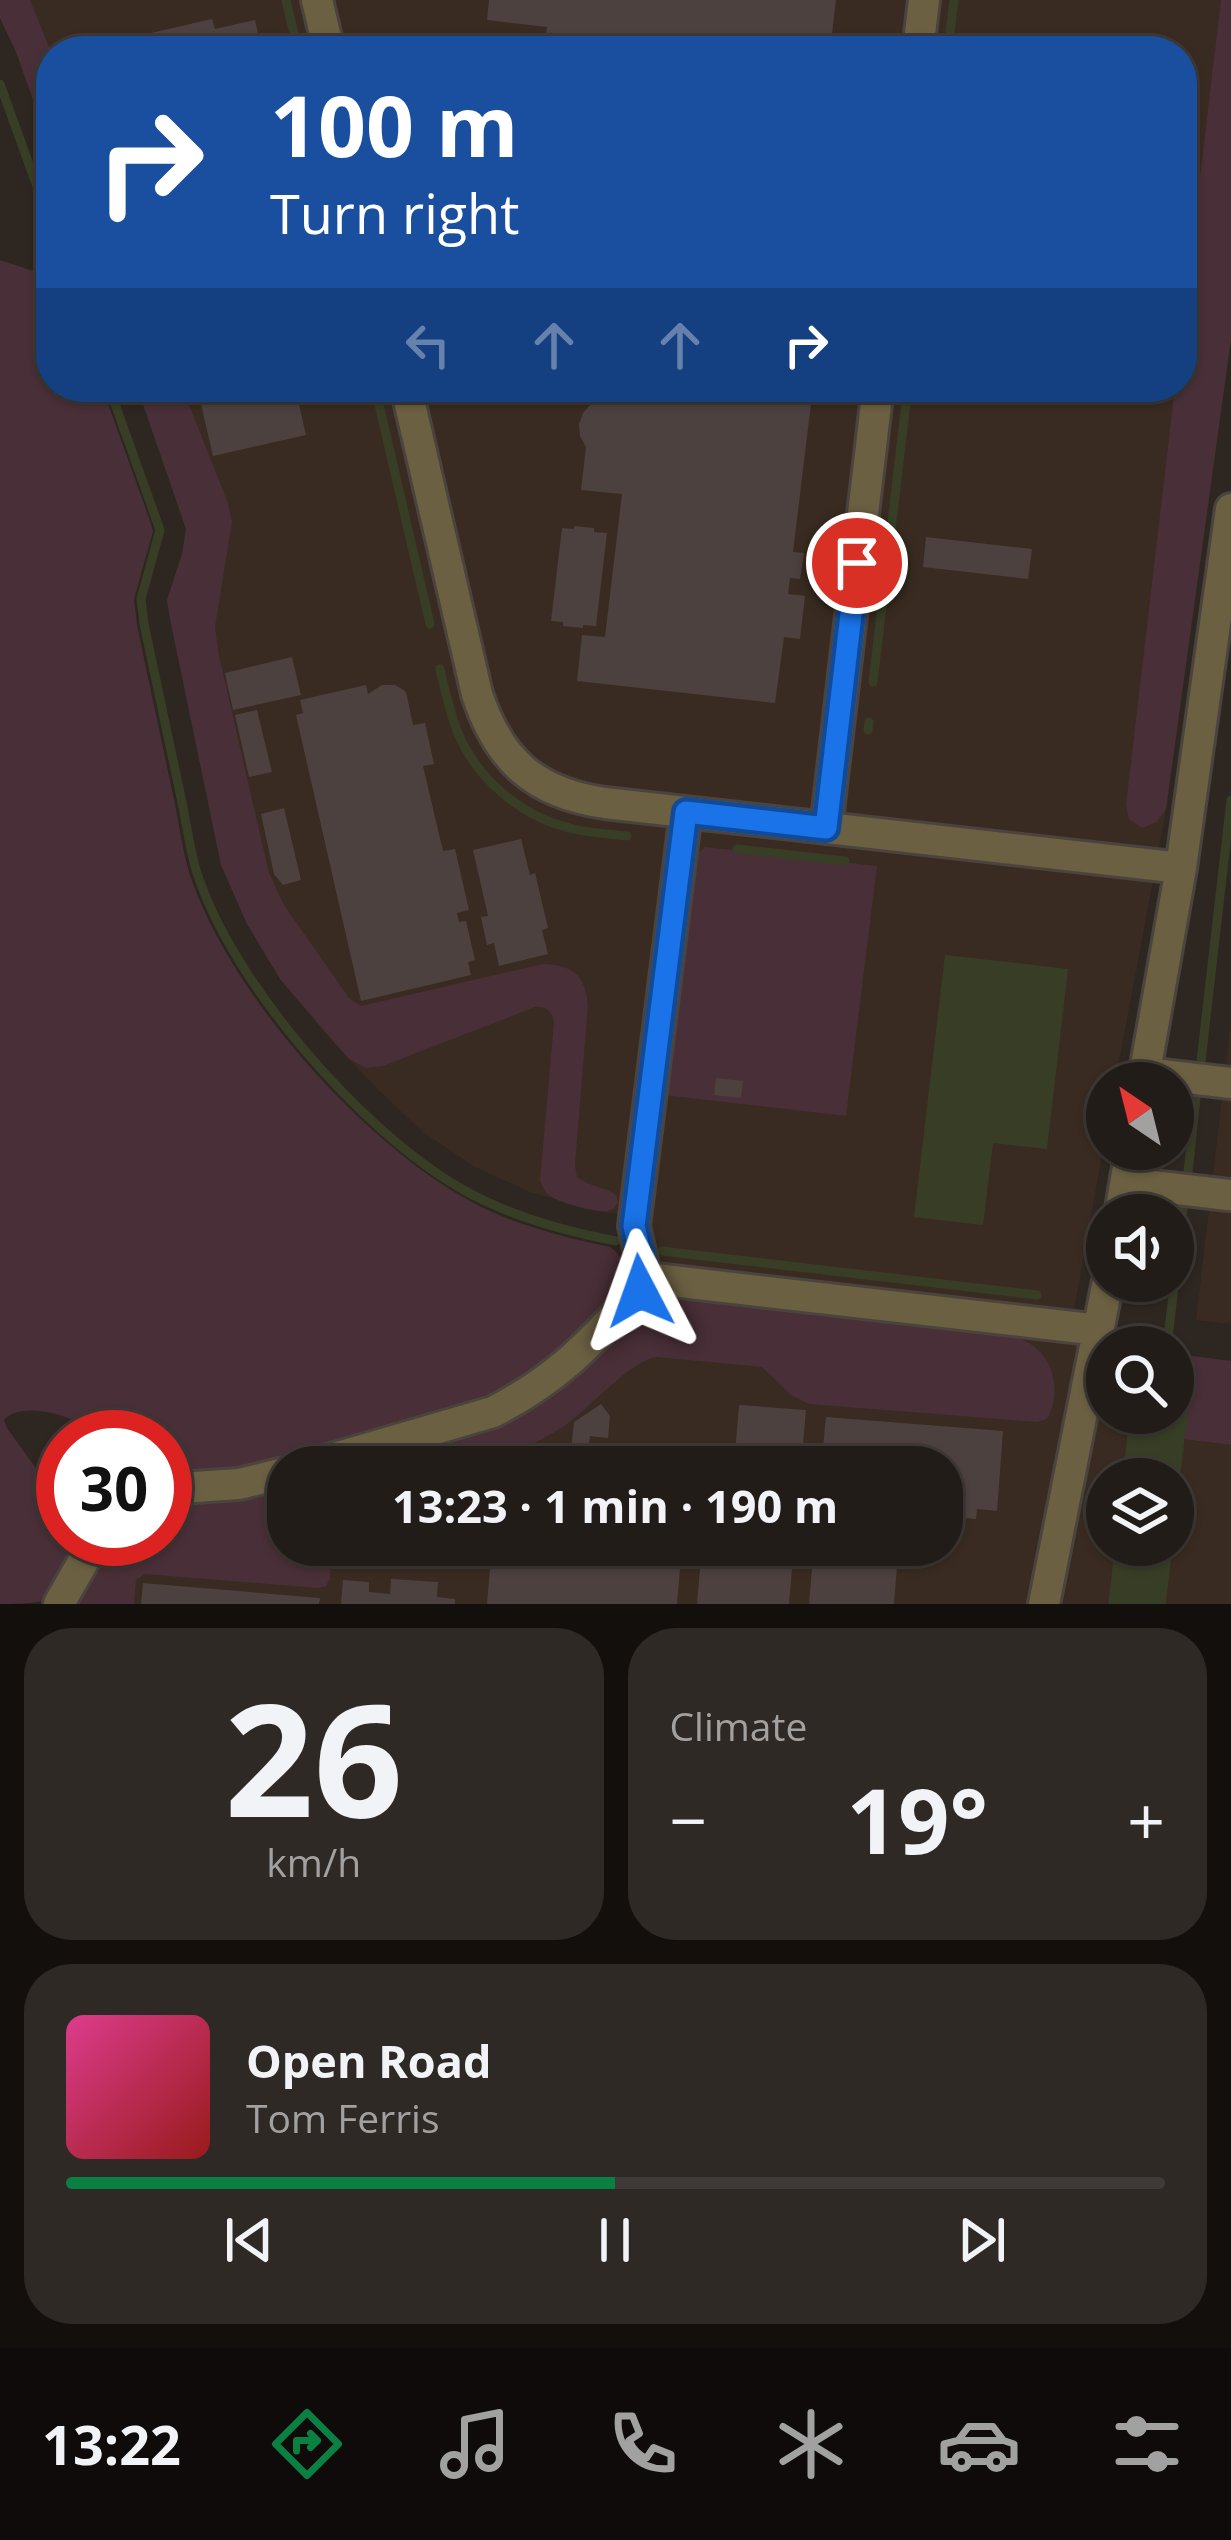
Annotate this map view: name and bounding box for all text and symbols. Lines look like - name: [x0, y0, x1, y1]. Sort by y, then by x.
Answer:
- text: 100 m: [270, 67, 518, 182]
- icon: right: [72, 84, 228, 240]
- text: Turn right: [270, 176, 519, 250]
- icon: left: [395, 312, 461, 378]
- icon: ahead: [521, 312, 587, 378]
- icon: ahead: [647, 312, 713, 378]
- icon: right: [773, 312, 839, 378]
- pin: [806, 512, 908, 614]
- icon: arrive: [824, 530, 890, 596]
- north arrow: [1086, 1062, 1194, 1170]
- map controls: [1086, 1062, 1194, 1566]
- button: sound: [1086, 1194, 1194, 1302]
- position arrow: [577, 1228, 703, 1354]
- button: search: [1086, 1326, 1194, 1434]
- speed limit sign: 30: [36, 1410, 192, 1566]
- button: layers: [1086, 1458, 1194, 1566]
- text: 13:23 · 1 min · 190 m: [392, 1475, 838, 1536]
- text: 26: [225, 1650, 403, 1863]
- text: Climate: [670, 1699, 807, 1752]
- text: 19°: [847, 1758, 988, 1880]
- text: −: [670, 1774, 707, 1864]
- text: +: [1127, 1774, 1165, 1864]
- text: km/h: [266, 1835, 361, 1888]
- text: Open Road: [246, 2030, 491, 2091]
- text: Tom Ferris: [246, 2091, 440, 2144]
- icon: previous: [216, 2207, 282, 2273]
- icon: pause: [582, 2207, 648, 2273]
- icon: next: [949, 2207, 1015, 2273]
- icon: directions: [265, 2402, 349, 2486]
- icon: music: [433, 2402, 517, 2486]
- icon: phone: [601, 2402, 685, 2486]
- icon: climate: [769, 2402, 853, 2486]
- icon: car: [937, 2402, 1021, 2486]
- icon: filters: [1105, 2402, 1189, 2486]
- text: 13:22: [42, 2407, 181, 2481]

